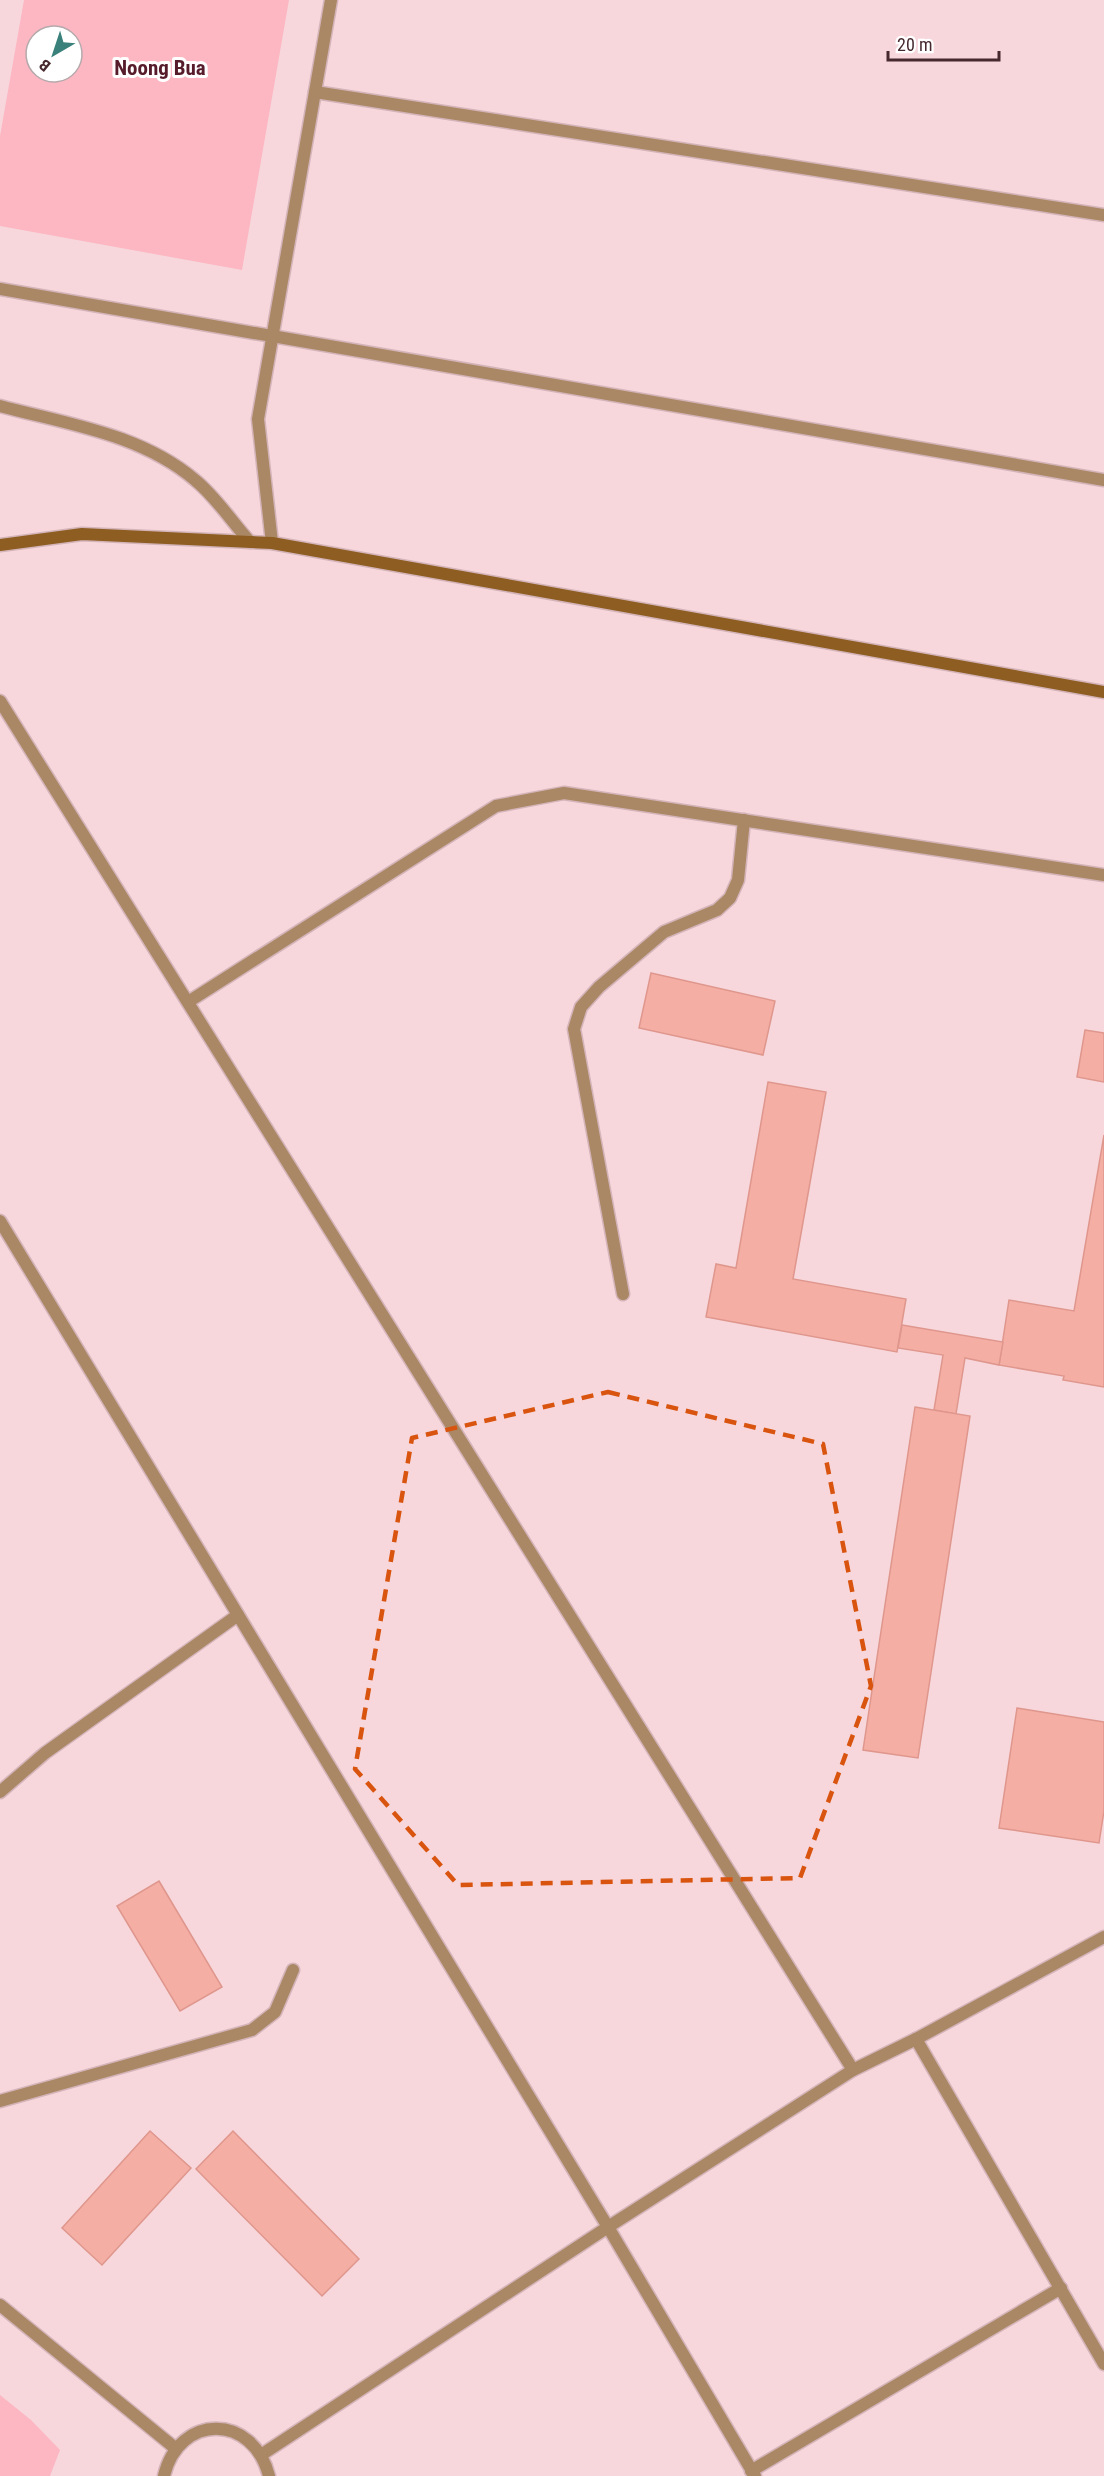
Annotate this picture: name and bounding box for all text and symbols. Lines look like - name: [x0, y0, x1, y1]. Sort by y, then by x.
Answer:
- north arrow: [24, 24, 84, 84]
- scale bar: [888, 24, 999, 62]
- text: 20 m: [897, 34, 932, 55]
- text: B: [35, 55, 54, 75]
- district label: Noong Bua: [114, 56, 206, 80]

